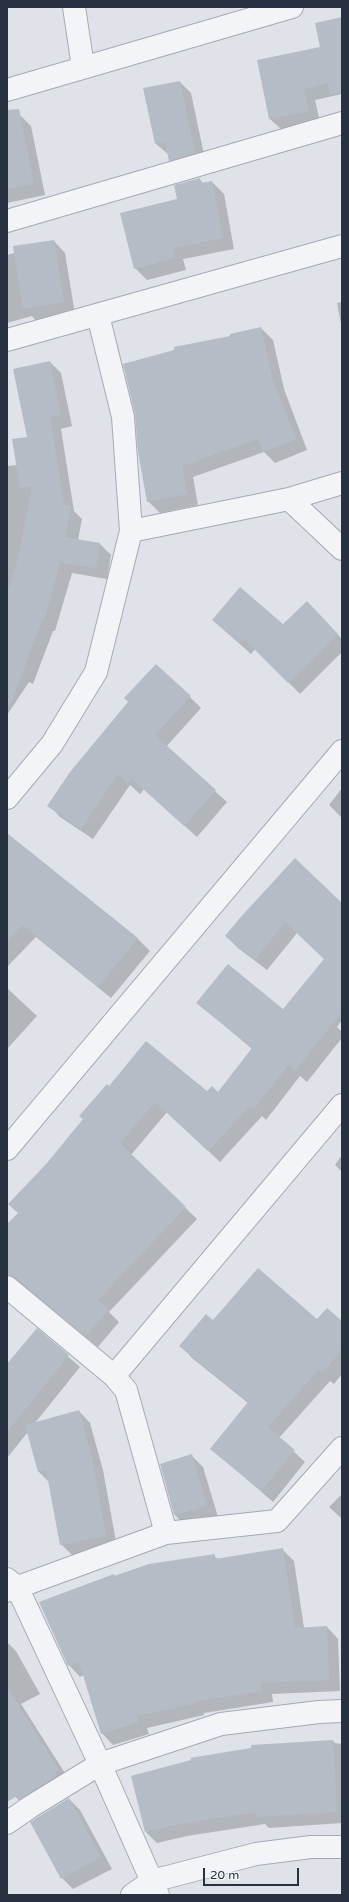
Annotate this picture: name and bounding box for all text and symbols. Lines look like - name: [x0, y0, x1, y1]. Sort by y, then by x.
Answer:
- scale bar: [205, 1860, 301, 1886]
- text: 20 m: [210, 1868, 239, 1882]

